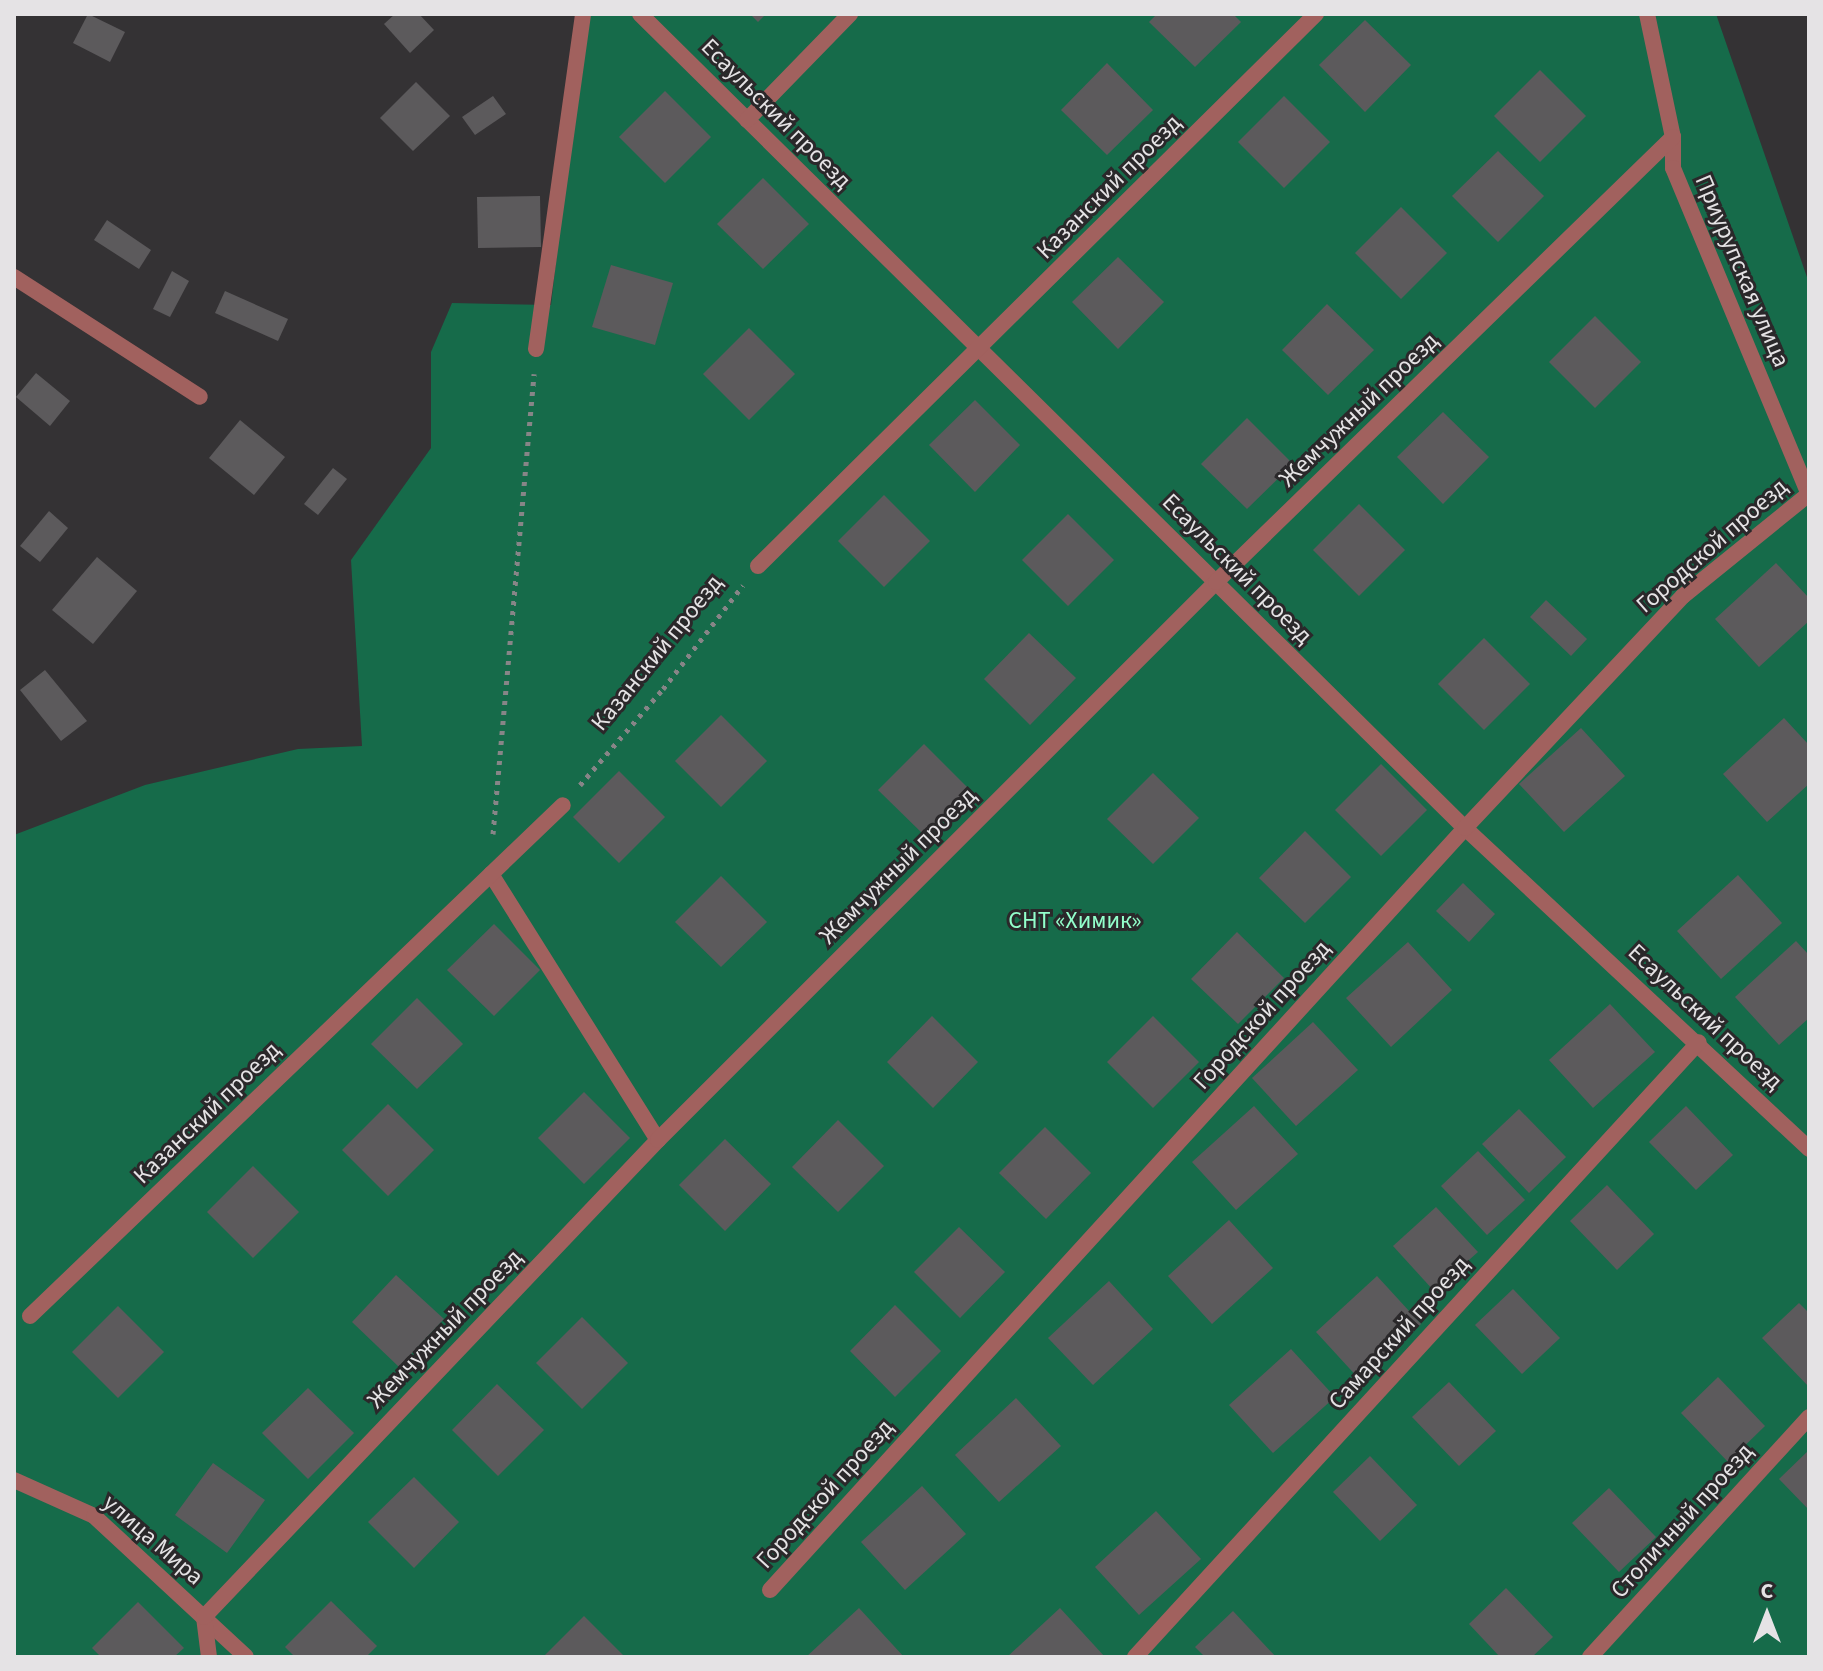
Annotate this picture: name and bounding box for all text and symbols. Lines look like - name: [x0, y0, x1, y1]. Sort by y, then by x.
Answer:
- street label: Есаульский проезд: [695, 33, 857, 195]
- street label: Казанский проезд: [1031, 109, 1187, 265]
- street label: Приурупская улица: [1688, 171, 1796, 371]
- street label: Жемчужный проезд: [1274, 327, 1444, 493]
- street label: Городской проезд: [1631, 473, 1793, 619]
- street label: Есаульский проезд: [1156, 488, 1318, 650]
- street label: Казанский проезд: [585, 569, 729, 737]
- street label: Жемчужный проезд: [814, 782, 982, 950]
- park label: СНТ «Химик»: [1008, 907, 1142, 935]
- street label: Городской проезд: [1188, 935, 1336, 1095]
- street label: Есаульский проезд: [1622, 938, 1788, 1096]
- street label: Казанский проезд: [128, 1036, 286, 1190]
- street label: Жемчужный проезд: [362, 1244, 528, 1414]
- street label: Самарский проезд: [1323, 1250, 1475, 1416]
- street label: Городской проезд: [751, 1414, 899, 1574]
- street label: Столичный проезд: [1605, 1438, 1759, 1604]
- street label: улица Мира: [97, 1489, 209, 1591]
- north arrow: [1727, 1575, 1807, 1655]
- text: С: [1761, 1575, 1773, 1607]

